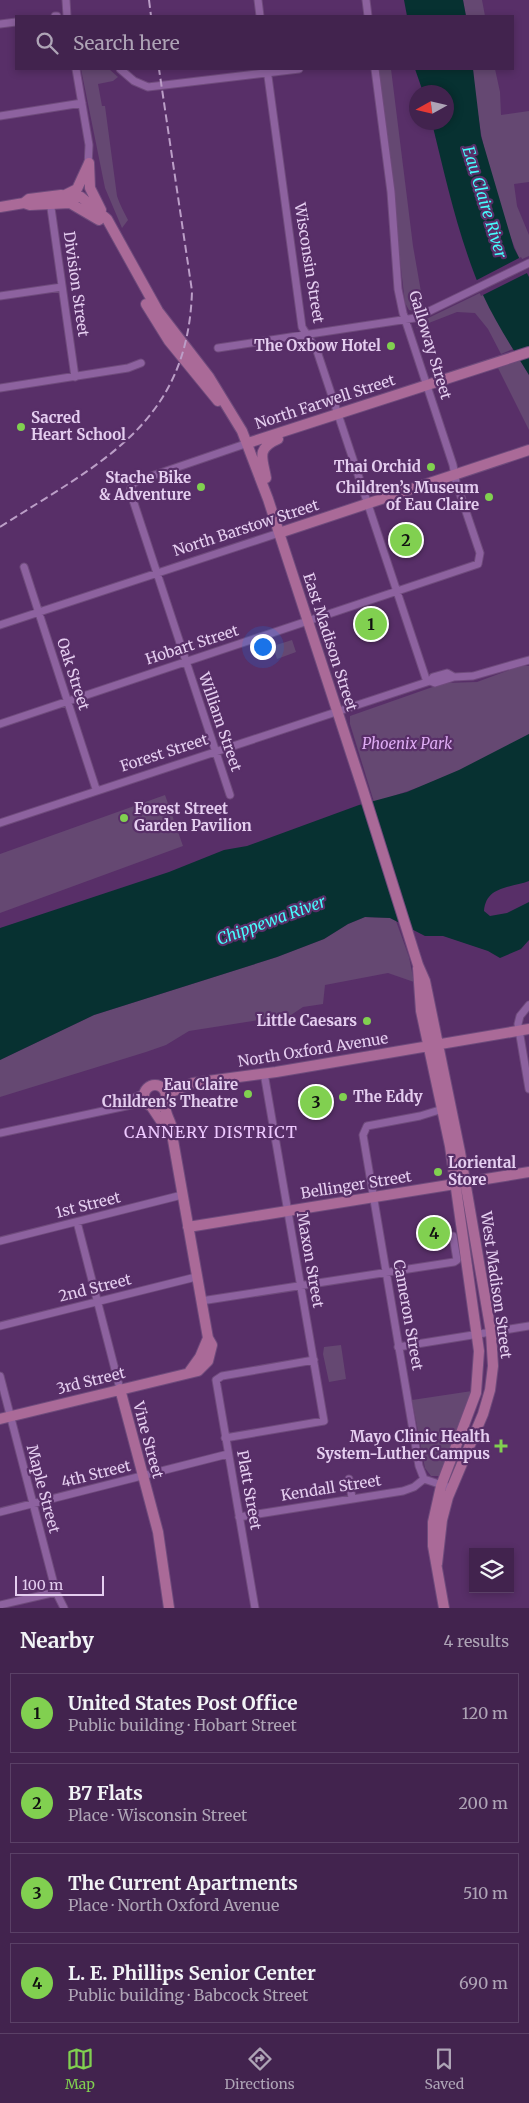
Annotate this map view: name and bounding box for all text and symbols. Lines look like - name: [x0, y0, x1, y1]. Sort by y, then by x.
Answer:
- search box: [15, 15, 514, 70]
- icon: search: [33, 29, 61, 57]
- text: Search here: [73, 31, 180, 55]
- north arrow: [409, 85, 454, 130]
- water label: Eau Claire River: [458, 144, 512, 261]
- street label: Wisconsin Street: [290, 200, 328, 325]
- street label: Division Street: [60, 230, 93, 338]
- street label: Galloway Street: [405, 288, 456, 402]
- place label: The Oxbow Hotel: [254, 336, 381, 355]
- marker: The Oxbow Hotel: [385, 340, 397, 352]
- street label: North Farwell Street: [252, 370, 397, 433]
- place label: Sacred Heart School: [31, 408, 126, 444]
- marker: Sacred Heart School: [15, 421, 27, 433]
- place label: Thai Orchid: [334, 457, 421, 476]
- marker: Thai Orchid: [425, 461, 437, 473]
- place label: Stache Bike & Adventure: [99, 468, 191, 504]
- place label: Children’s Museum of Eau Claire: [336, 478, 479, 514]
- marker: Stache Bike & Adventure: [195, 481, 207, 493]
- marker: Children’s Museum of Eau Claire: [483, 491, 495, 503]
- street label: North Barstow Street: [171, 495, 321, 560]
- pin: 2: [390, 521, 422, 559]
- street label: East Madison Street: [299, 570, 362, 714]
- pin: 1: [355, 605, 387, 643]
- street label: Hobart Street: [143, 620, 241, 669]
- your location: [250, 634, 276, 660]
- street label: Oak Street: [53, 635, 94, 713]
- street label: William Street: [194, 669, 246, 774]
- street label: Forest Street: [118, 729, 210, 776]
- park label: Phoenix Park: [362, 734, 453, 753]
- place label: Forest Street Garden Pavilion: [134, 799, 252, 835]
- marker: Forest Street Garden Pavilion: [118, 812, 130, 824]
- water label: Chippewa River: [214, 891, 329, 949]
- place label: Little Caesars: [257, 1011, 357, 1030]
- marker: Little Caesars: [361, 1015, 373, 1027]
- street label: North Oxford Avenue: [236, 1028, 390, 1071]
- place label: Eau Claire Children's Theatre: [102, 1075, 238, 1111]
- pin: 3: [300, 1083, 332, 1121]
- place label: The Eddy: [353, 1087, 423, 1106]
- marker: Eau Claire Children's Theatre: [242, 1088, 254, 1100]
- marker: The Eddy: [337, 1091, 349, 1103]
- district label: CANNERY DISTRICT: [124, 1122, 298, 1142]
- place label: Loriental Store: [448, 1153, 516, 1189]
- street label: Bellinger Street: [299, 1166, 413, 1203]
- marker: Loriental Store: [432, 1166, 444, 1178]
- street label: 1st Street: [53, 1187, 123, 1222]
- street label: West Madison Street: [477, 1209, 516, 1360]
- street label: Maxon Street: [293, 1211, 328, 1309]
- pin: 4: [418, 1214, 450, 1252]
- street label: Cameron Street: [389, 1258, 428, 1372]
- street label: 2nd Street: [57, 1269, 133, 1306]
- street label: 3rd Street: [55, 1363, 127, 1398]
- street label: Vine Street: [129, 1398, 168, 1481]
- place label: Mayo Clinic Health System-Luther Campus: [316, 1427, 490, 1463]
- marker: Mayo Clinic Health System-Luther Campus: [494, 1439, 508, 1453]
- street label: Maple Street: [23, 1443, 64, 1535]
- street label: Platt Street: [233, 1449, 266, 1531]
- street label: 4th Street: [59, 1456, 133, 1491]
- street label: Kendall Street: [279, 1470, 383, 1505]
- map controls: [469, 1548, 514, 1593]
- button: layers: [469, 1548, 514, 1593]
- scale bar: [15, 1573, 104, 1596]
- text: 100 m: [22, 1576, 63, 1594]
- text: Nearby: [20, 1627, 94, 1654]
- text: 4 results: [443, 1631, 509, 1651]
- text: United States Post Office: [68, 1691, 298, 1715]
- text: 1: [33, 1703, 41, 1723]
- text: 120 m: [462, 1703, 508, 1723]
- text: Public building · Hobart Street: [68, 1715, 297, 1735]
- text: B7 Flats: [68, 1781, 143, 1805]
- text: 2: [32, 1793, 42, 1813]
- text: 200 m: [458, 1793, 508, 1813]
- text: Place · Wisconsin Street: [68, 1805, 247, 1825]
- text: The Current Apartments: [68, 1871, 298, 1895]
- text: 3: [32, 1883, 42, 1903]
- text: 510 m: [463, 1883, 508, 1903]
- text: Place · North Oxford Avenue: [68, 1895, 279, 1915]
- text: L. E. Phillips Senior Center: [68, 1961, 316, 1985]
- text: 4: [32, 1973, 42, 1993]
- text: 690 m: [459, 1973, 508, 1993]
- text: Public building · Babcock Street: [68, 1985, 308, 2005]
- tab: Map: [65, 2045, 95, 2093]
- tab: Directions: [225, 2045, 295, 2093]
- tab: Saved: [424, 2045, 464, 2093]

